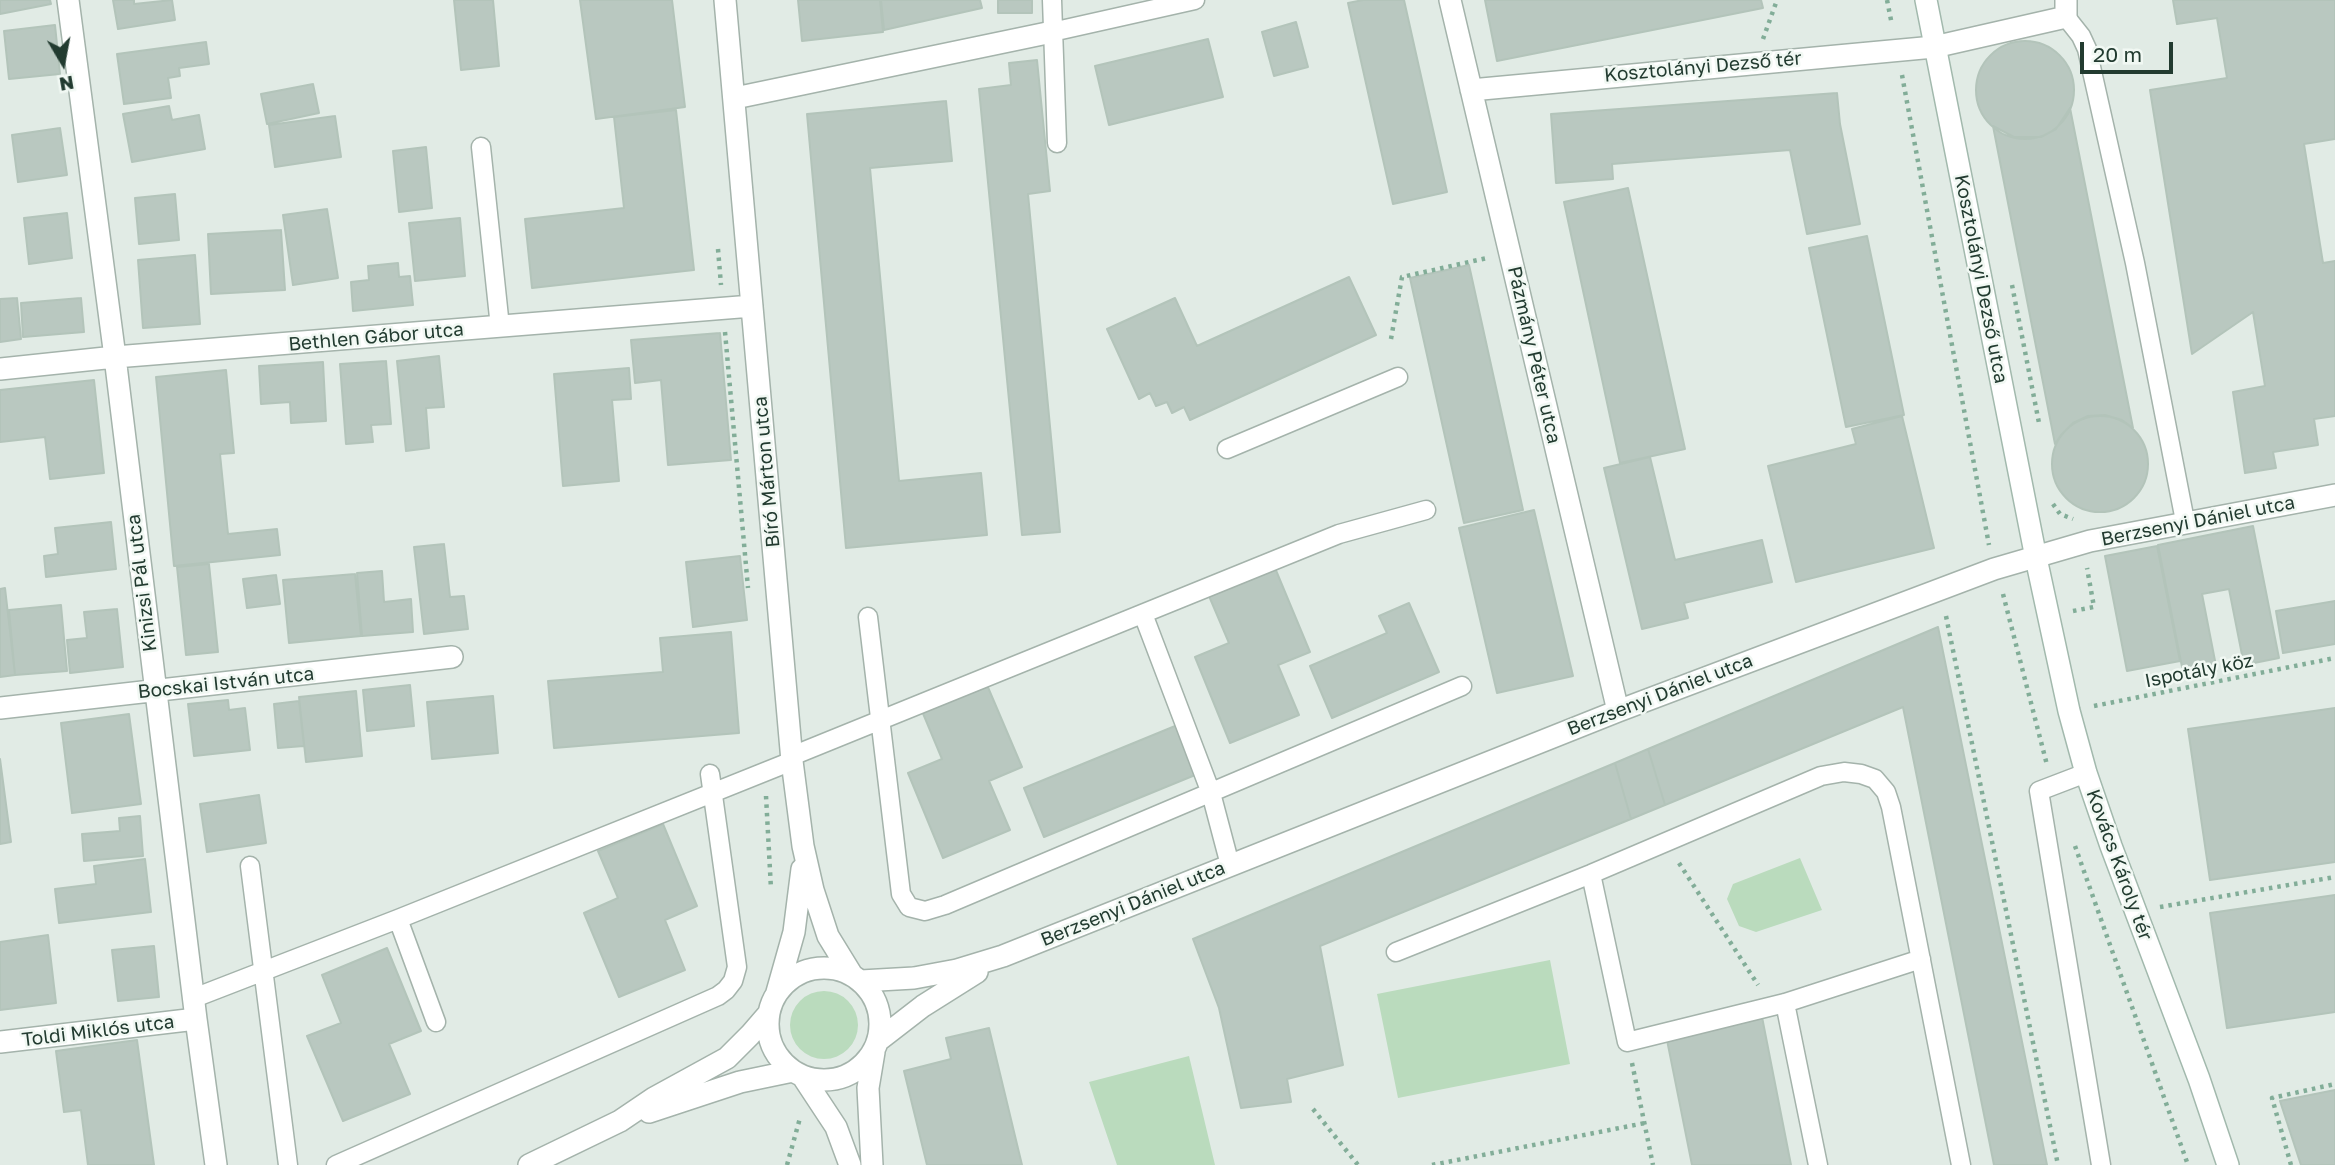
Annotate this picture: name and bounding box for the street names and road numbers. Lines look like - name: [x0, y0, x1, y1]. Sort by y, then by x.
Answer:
- street label: Kosztolányi Dezső tér: [1603, 47, 1803, 87]
- street label: Kosztolányi Dezső utca: [1950, 173, 2012, 385]
- street label: Pázmány Péter utca: [1503, 264, 1565, 446]
- street label: Bethlen Gábor utca: [287, 318, 465, 356]
- street label: Bíró Márton utca: [749, 395, 785, 549]
- street label: Berzsenyi Dániel utca: [2099, 491, 2297, 551]
- street label: Kinizsi Pál utca: [122, 513, 162, 653]
- street label: Berzsenyi Dániel utca: [1564, 649, 1756, 741]
- street label: Ispotály köz: [2143, 649, 2255, 693]
- street label: Bocskai István utca: [137, 662, 315, 704]
- street label: Kovács Károly tér: [2081, 786, 2157, 944]
- street label: Berzsenyi Dániel utca: [1038, 857, 1228, 951]
- street label: Toldi Miklós utca: [21, 1010, 175, 1052]

